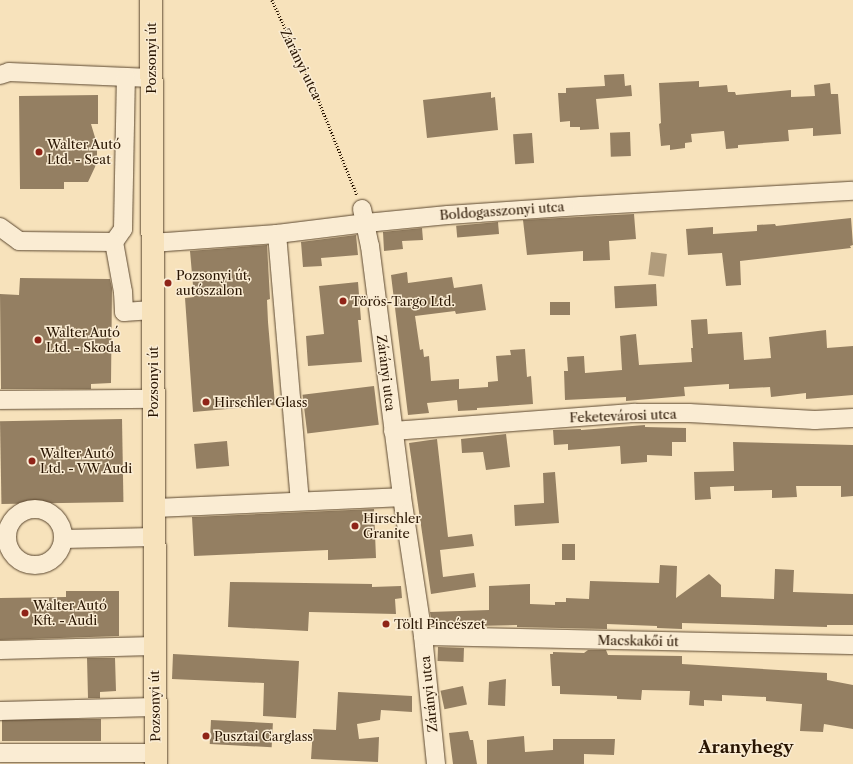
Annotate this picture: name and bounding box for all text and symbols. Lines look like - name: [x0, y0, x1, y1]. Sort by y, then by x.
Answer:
- street label: Pozsonyi út: [143, 22, 159, 94]
- street label: Zárányi utca: [277, 26, 325, 102]
- place label: Walter Autó Ltd. - Seat: [47, 137, 122, 168]
- marker: Walter Autó Ltd. - Seat: [34, 147, 44, 157]
- street label: Boldogasszonyi utca: [439, 199, 565, 223]
- place label: Pozsonyi út, autószalon: [176, 268, 251, 299]
- marker: Pozsonyi út, autószalon: [163, 278, 173, 288]
- place label: Törös-Targo Ltd.: [351, 293, 455, 309]
- marker: Törös-Targo Ltd.: [338, 296, 348, 306]
- place label: Walter Autó Ltd. - Skoda: [46, 325, 121, 356]
- street label: Zárányi utca: [374, 334, 398, 412]
- marker: Walter Autó Ltd. - Skoda: [33, 335, 43, 345]
- street label: Pozsonyi út: [145, 346, 161, 418]
- place label: Hirschler Glass: [214, 394, 308, 410]
- marker: Hirschler Glass: [201, 397, 211, 407]
- street label: Feketevárosi utca: [569, 406, 677, 426]
- place label: Walter Autó Ltd. - VW Audi: [40, 446, 134, 477]
- marker: Walter Autó Ltd. - VW Audi: [27, 456, 37, 466]
- place label: Hirschler Granite: [363, 511, 421, 542]
- marker: Hirschler Granite: [350, 521, 360, 531]
- place label: Walter Autó Kft. - Audi: [33, 598, 108, 629]
- marker: Walter Autó Kft. - Audi: [20, 608, 30, 618]
- place label: Töltl Pincészet: [394, 616, 485, 632]
- marker: Töltl Pincészet: [381, 619, 391, 629]
- street label: Macskakői út: [597, 632, 679, 650]
- street label: Zárányi utca: [417, 655, 441, 733]
- street label: Pozsonyi út: [147, 670, 163, 742]
- place label: Pusztai Carglass: [214, 728, 313, 744]
- marker: Pusztai Carglass: [201, 731, 211, 741]
- district label: Aranyhegy: [698, 738, 794, 758]

